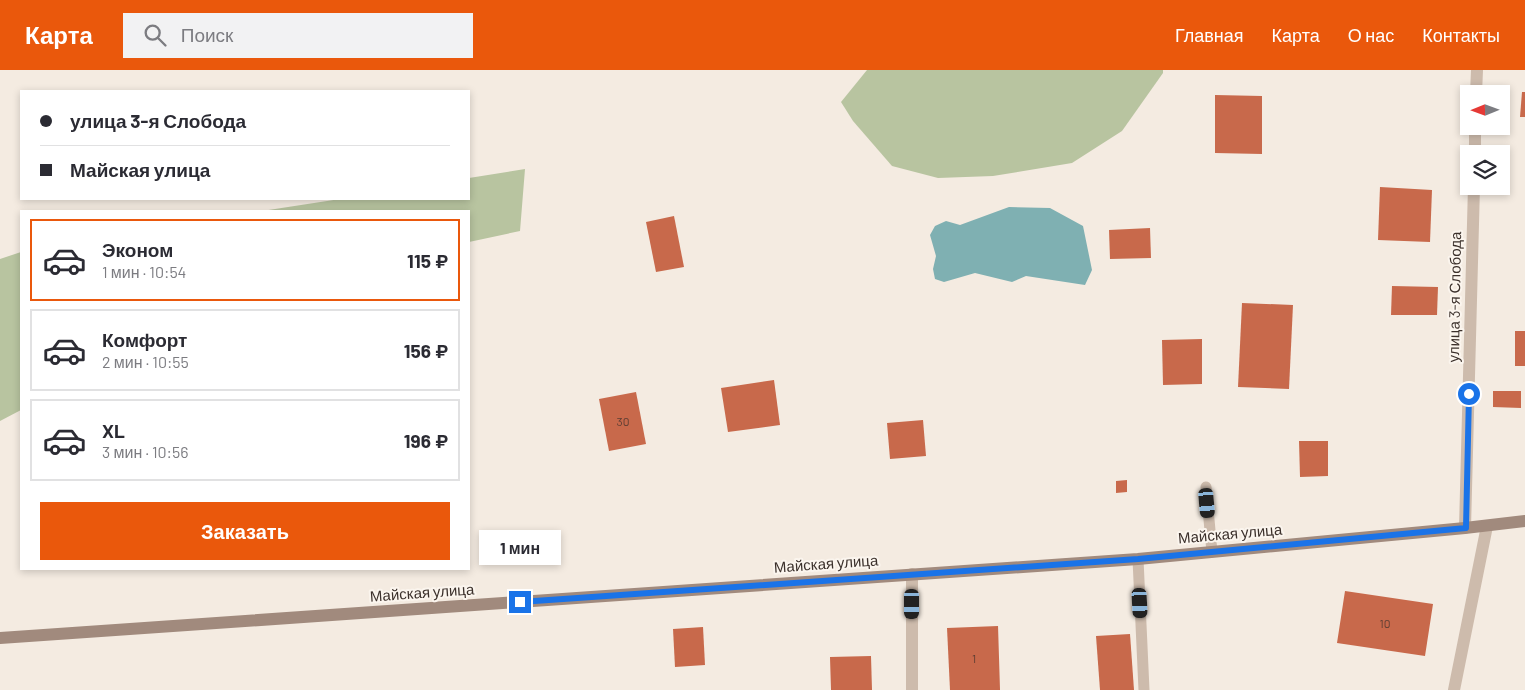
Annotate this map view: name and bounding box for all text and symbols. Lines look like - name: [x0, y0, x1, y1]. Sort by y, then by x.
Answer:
- search box: [123, 13, 473, 58]
- text: Карта: [25, 20, 93, 49]
- icon: search: [141, 21, 169, 49]
- text: Поиск: [181, 23, 233, 46]
- text: Главная: [1175, 24, 1244, 46]
- text: Карта: [1272, 24, 1320, 46]
- text: О нас: [1348, 24, 1394, 46]
- text: Контакты: [1422, 24, 1500, 46]
- north arrow: [1460, 85, 1510, 135]
- map controls: [1460, 85, 1510, 195]
- text: улица 3-я Слобода: [70, 109, 246, 132]
- button: layers: [1460, 145, 1510, 195]
- text: Майская улица: [70, 158, 210, 181]
- street label: улица 3-я Слобода: [1444, 231, 1464, 363]
- icon: car: [42, 238, 87, 283]
- text: Эконом: [102, 238, 173, 261]
- text: 115 ₽: [407, 249, 448, 272]
- text: 1 мин · 10:54: [102, 262, 186, 281]
- icon: car: [42, 328, 87, 373]
- text: Комфорт: [102, 328, 187, 351]
- text: 156 ₽: [404, 339, 448, 362]
- text: 2 мин · 10:55: [102, 352, 189, 371]
- route start: [1458, 383, 1480, 405]
- house number: 30: [617, 414, 629, 428]
- icon: car: [42, 418, 87, 463]
- text: XL: [102, 419, 125, 442]
- text: 196 ₽: [404, 429, 448, 452]
- text: 3 мин · 10:56: [102, 442, 189, 461]
- car: [1198, 487, 1215, 519]
- button: Заказать: [40, 502, 450, 560]
- street label: Майская улица: [1177, 519, 1283, 547]
- callout: 1 мин: [479, 530, 561, 564]
- text: 1 мин: [500, 538, 540, 557]
- street label: Майская улица: [773, 550, 879, 576]
- street label: Майская улица: [369, 579, 475, 605]
- car: [1131, 588, 1148, 618]
- car: [904, 589, 919, 619]
- route end: [509, 591, 531, 613]
- house number: 10: [1380, 616, 1390, 630]
- house number: 1: [972, 651, 976, 665]

